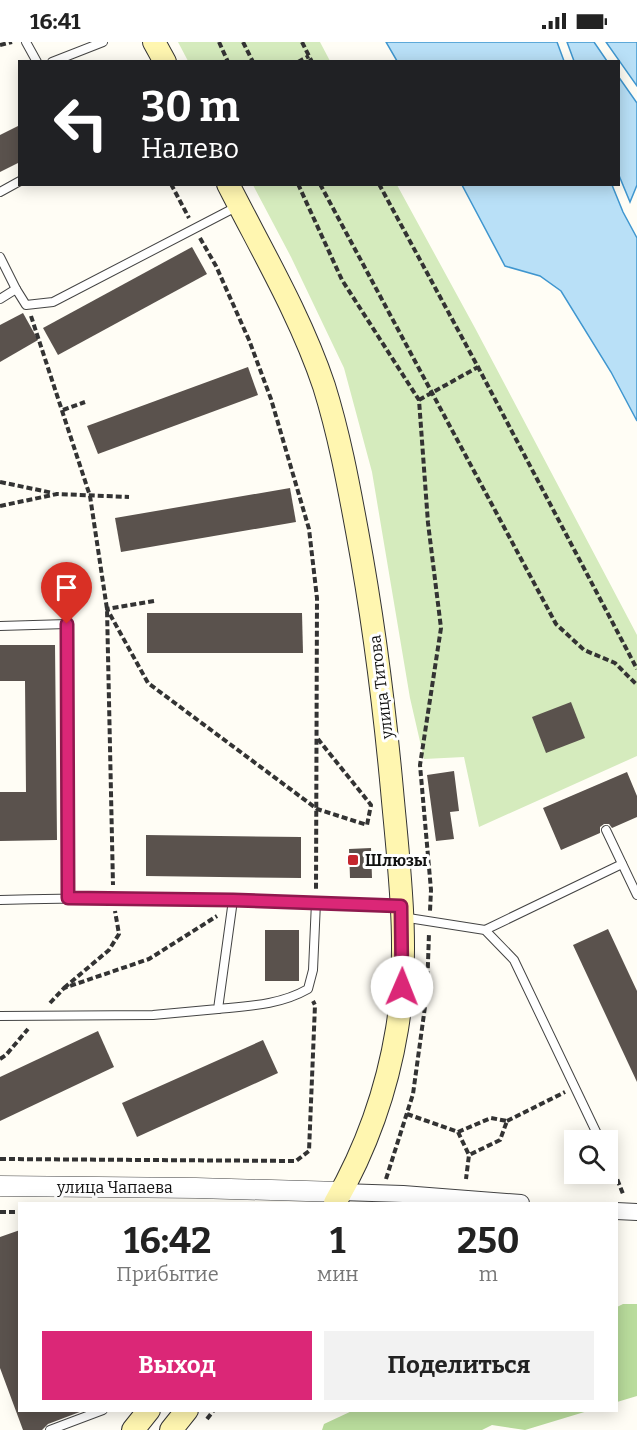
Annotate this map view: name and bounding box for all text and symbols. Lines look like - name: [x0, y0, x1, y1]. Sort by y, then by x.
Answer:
- text: 16:41: [30, 8, 81, 35]
- text: 30 m: [141, 82, 240, 132]
- icon: left: [42, 84, 120, 162]
- text: Налево: [141, 133, 239, 165]
- pin: [41, 562, 92, 624]
- icon: arrive: [50, 571, 83, 604]
- street label: улица Титова: [365, 634, 397, 741]
- place label: Шлюзы: [365, 851, 428, 870]
- marker: Шлюзы: [346, 853, 360, 867]
- position arrow: [370, 955, 434, 1019]
- map controls: [564, 1130, 618, 1184]
- button: search: [564, 1130, 618, 1184]
- street label: улица Чапаева: [56, 1178, 173, 1197]
- text: 16:42: [124, 1219, 211, 1263]
- text: 1: [330, 1219, 346, 1263]
- text: 250: [457, 1219, 520, 1263]
- text: Прибытие: [116, 1262, 219, 1286]
- text: мин: [317, 1262, 359, 1286]
- text: m: [479, 1262, 498, 1286]
- button: Выход: [42, 1331, 312, 1400]
- button: Поделиться: [324, 1331, 594, 1400]

